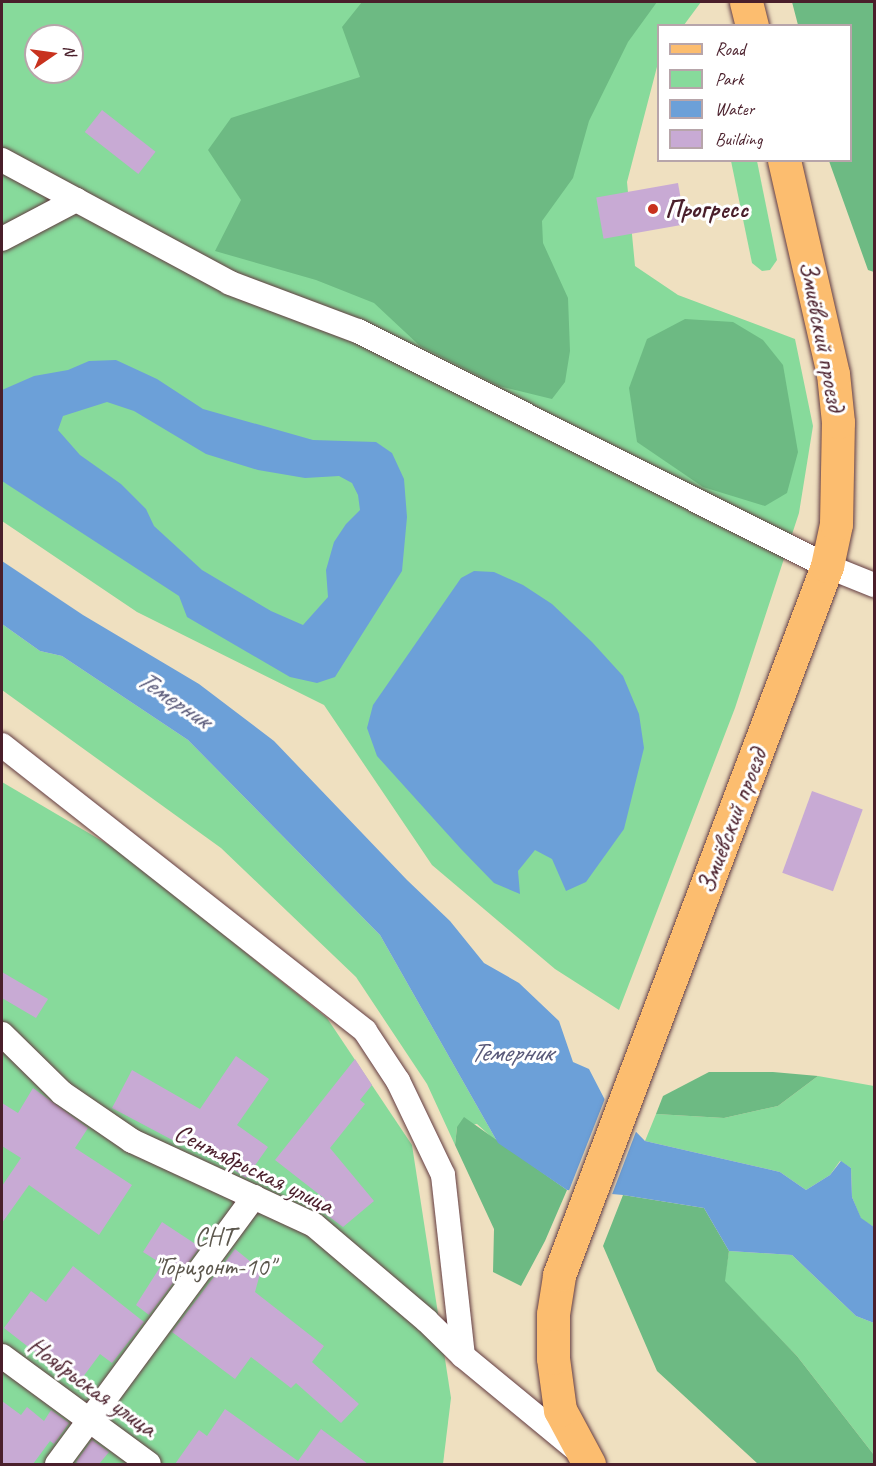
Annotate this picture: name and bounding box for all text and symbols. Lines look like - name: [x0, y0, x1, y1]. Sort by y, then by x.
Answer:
- north arrow: [24, 24, 84, 84]
- legend: [657, 24, 852, 162]
- text: Road: [715, 38, 745, 60]
- text: N: [59, 43, 80, 57]
- text: Park: [715, 68, 744, 90]
- text: Water: [715, 98, 754, 120]
- text: Building: [715, 128, 762, 150]
- place label: Прогресс: [665, 193, 748, 225]
- marker: Прогресс: [646, 202, 660, 216]
- street label: Змиёвский проезд: [792, 258, 852, 414]
- water label: Темерник: [131, 663, 217, 735]
- street label: Змиёвский проезд: [690, 744, 774, 898]
- water label: Темерник: [470, 1037, 552, 1069]
- street label: Сентябрьская улица: [168, 1116, 340, 1222]
- park label: СНТ "Горизонт-10": [154, 1221, 274, 1282]
- street label: Ноябрьская улица: [21, 1329, 163, 1445]

